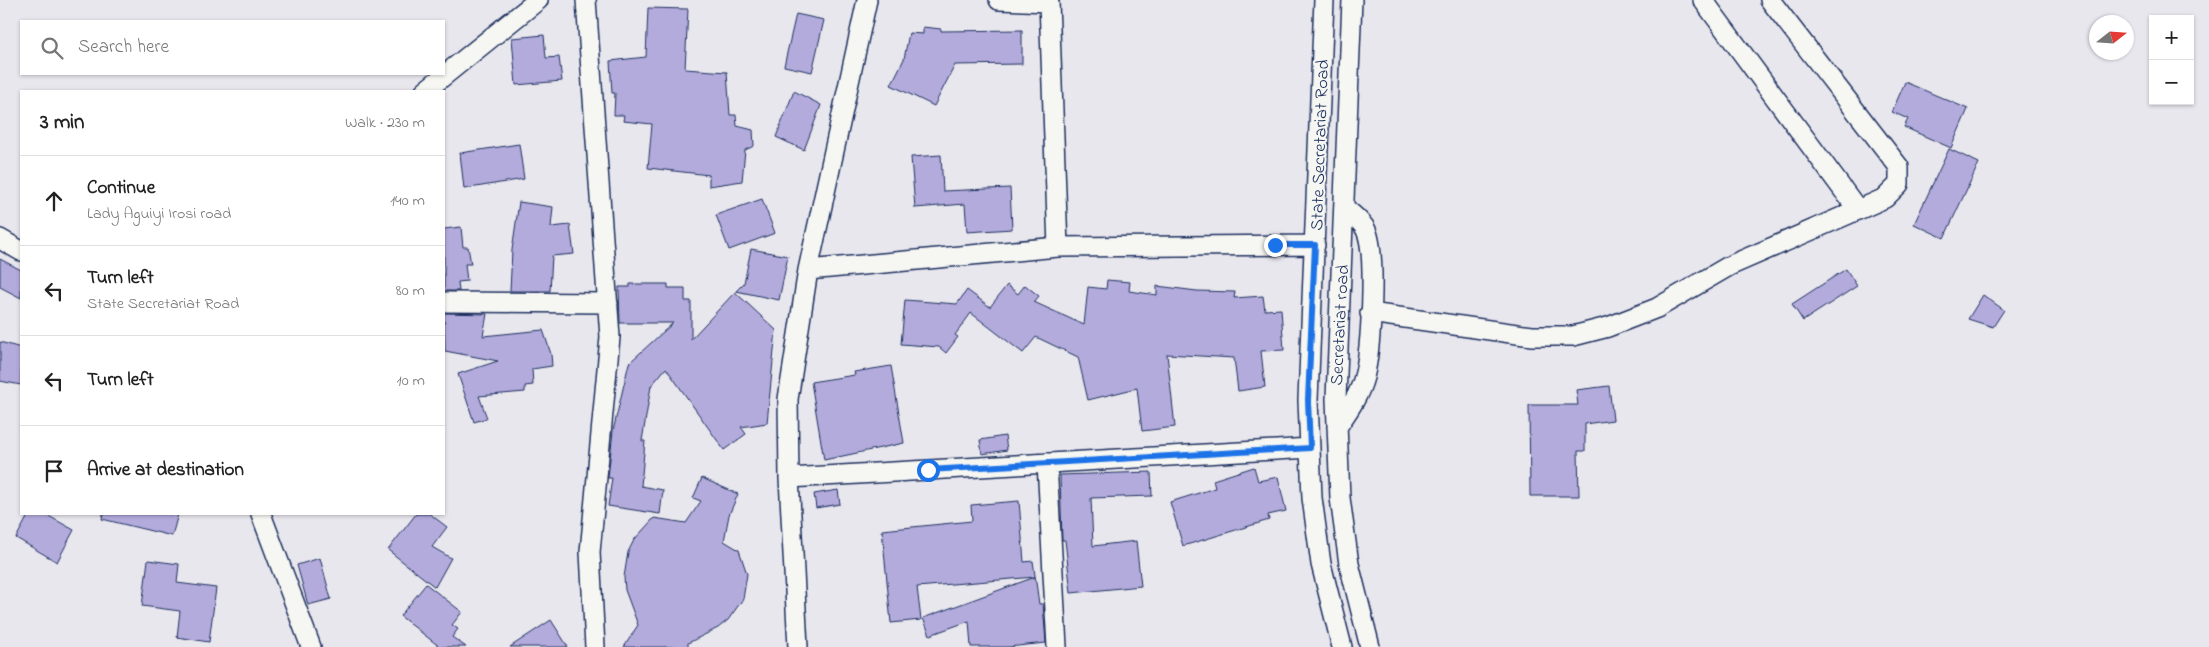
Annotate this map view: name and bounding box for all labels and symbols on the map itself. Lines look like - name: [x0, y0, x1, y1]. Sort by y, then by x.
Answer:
- north arrow: [2089, 15, 2134, 60]
- street label: State Secretariat Road: [1305, 59, 1337, 231]
- route end: [1264, 234, 1287, 257]
- street label: Secretariat road: [1325, 264, 1357, 386]
- route start: [917, 459, 940, 482]

